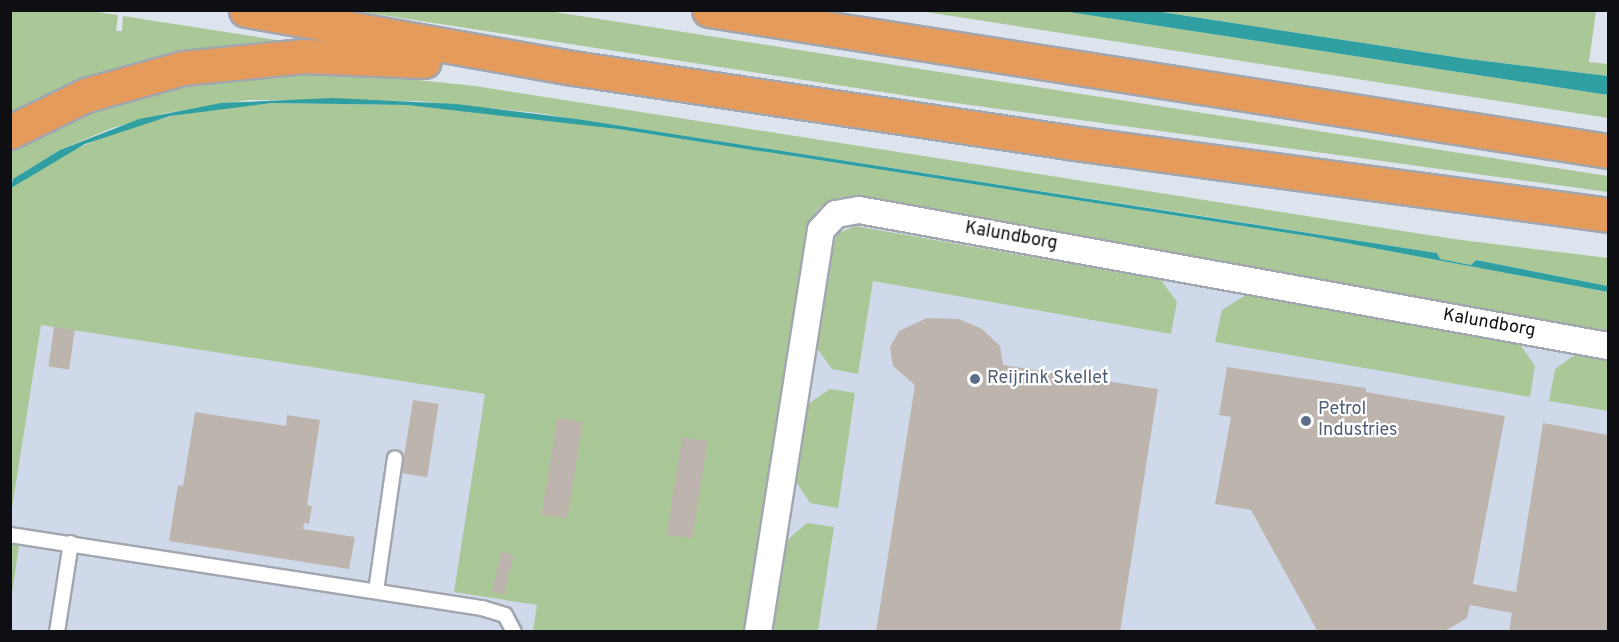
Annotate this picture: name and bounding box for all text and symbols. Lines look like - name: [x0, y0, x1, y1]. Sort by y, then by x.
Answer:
- street label: Kalundborg: [963, 218, 1059, 256]
- street label: Kalundborg: [1441, 305, 1537, 343]
- place label: Reijrink Skellet: [987, 368, 1109, 390]
- marker: Reijrink Skellet: [968, 372, 982, 386]
- place label: Petrol Industries: [1318, 400, 1398, 442]
- marker: Petrol Industries: [1299, 414, 1313, 428]

